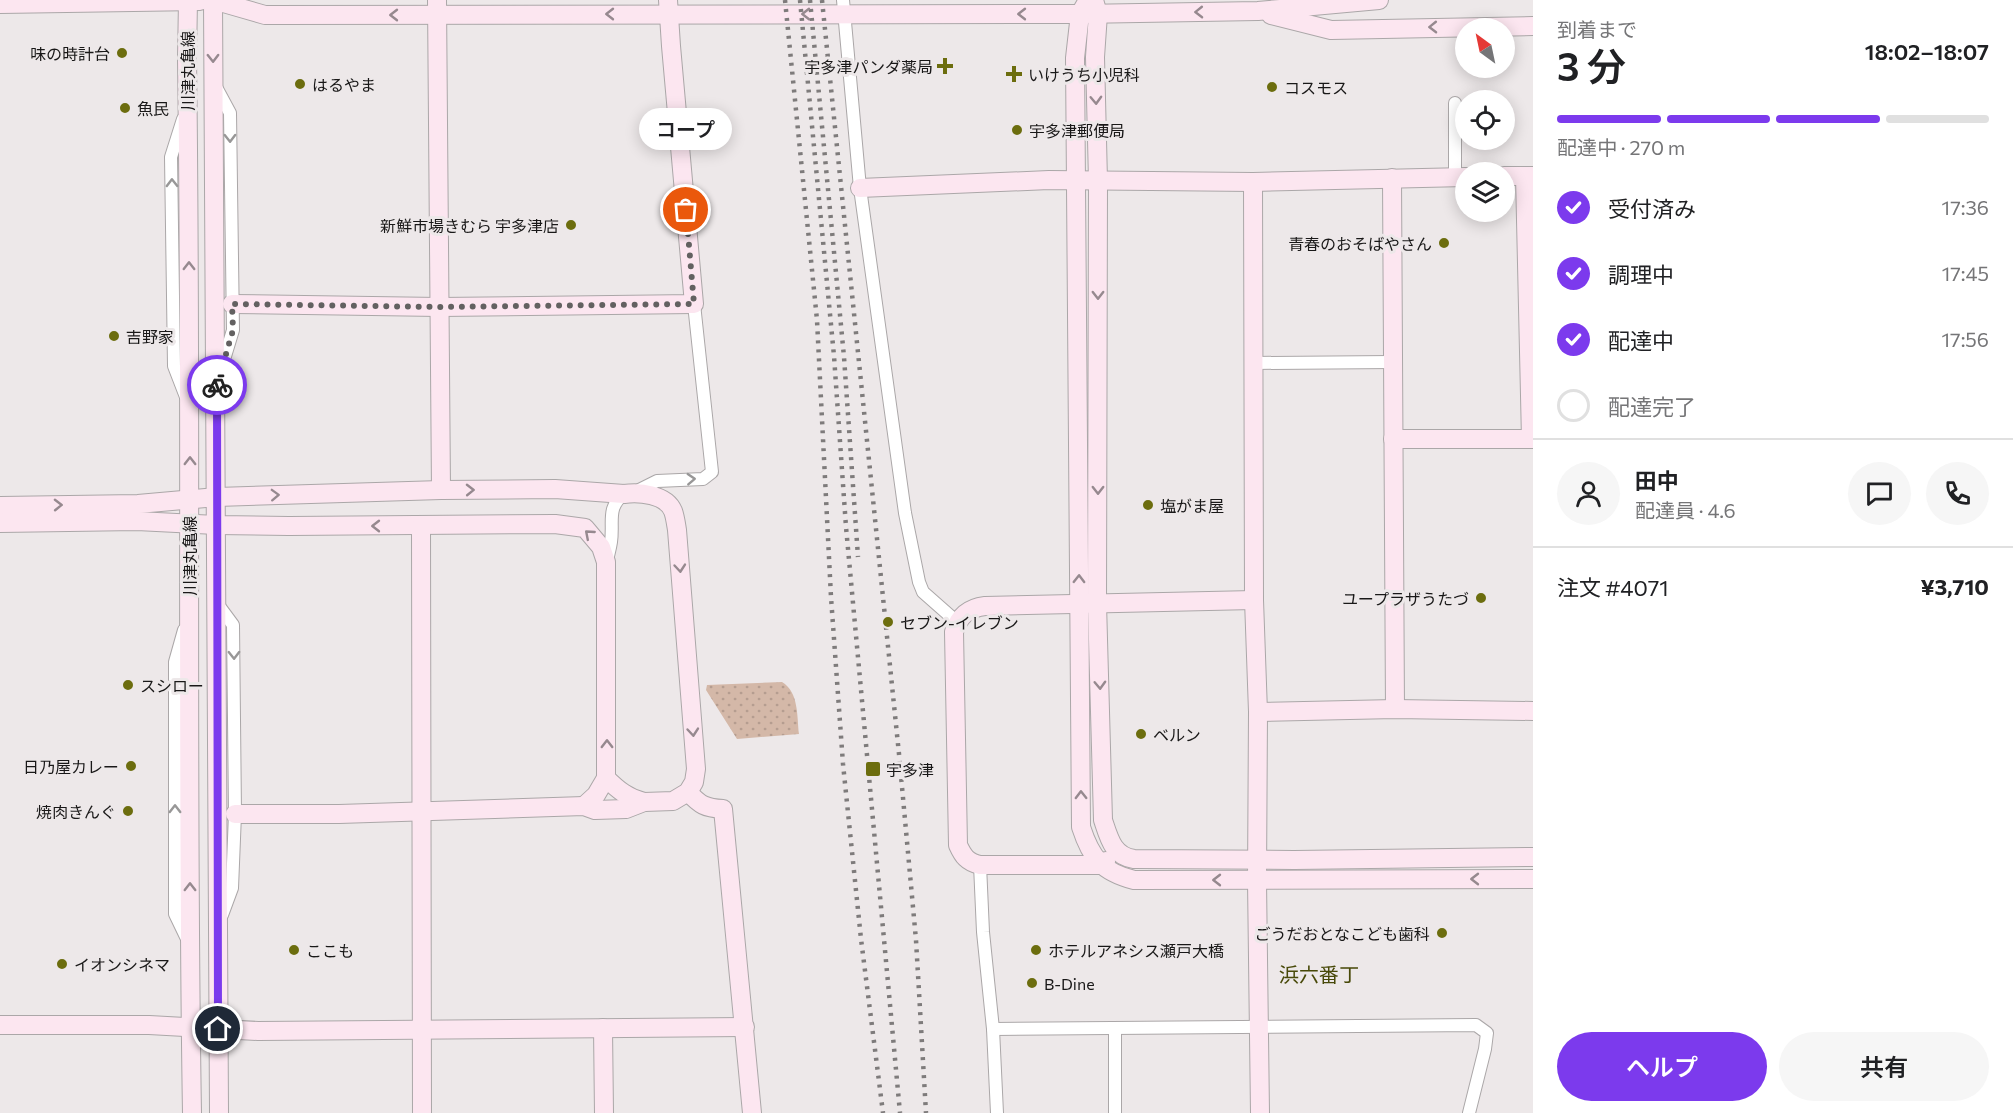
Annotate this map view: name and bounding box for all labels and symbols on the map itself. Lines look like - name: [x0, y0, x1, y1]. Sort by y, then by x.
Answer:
- one-way arrow: [1195, 6, 1204, 18]
- one-way arrow: [606, 8, 615, 20]
- one-way arrow: [801, 8, 810, 20]
- one-way arrow: [1017, 8, 1026, 20]
- one-way arrow: [390, 9, 399, 21]
- north arrow: [1455, 18, 1515, 78]
- one-way arrow: [1428, 21, 1437, 34]
- street label: 川津丸亀線: [178, 31, 197, 111]
- place label: 味の時計台: [30, 44, 110, 63]
- marker: 味の時計台: [115, 46, 129, 60]
- one-way arrow: [207, 54, 220, 63]
- place label: 宇多津パンダ薬局: [804, 57, 933, 76]
- marker: 宇多津パンダ薬局: [938, 59, 952, 73]
- marker: いけうち小児科: [1005, 65, 1023, 83]
- place label: いけうち小児科: [1028, 65, 1140, 84]
- place label: はるやま: [312, 75, 376, 94]
- marker: はるやま: [293, 77, 307, 91]
- place label: コスモス: [1284, 78, 1348, 97]
- marker: コスモス: [1265, 80, 1279, 94]
- one-way arrow: [1090, 95, 1102, 104]
- place label: 魚民: [137, 99, 169, 118]
- marker: 魚民: [118, 101, 132, 115]
- callout: コープ: [640, 108, 732, 150]
- place label: 宇多津郵便局: [1029, 121, 1125, 140]
- marker: 宇多津郵便局: [1010, 123, 1024, 137]
- one-way arrow: [224, 133, 236, 142]
- one-way arrow: [165, 179, 178, 188]
- pin: [660, 184, 711, 235]
- place label: 新鮮市場きむら 宇多津店: [380, 216, 559, 235]
- marker: 新鮮市場きむら 宇多津店: [564, 218, 578, 232]
- place label: 青春のおそばやさん: [1288, 234, 1432, 253]
- marker: 青春のおそばやさん: [1437, 236, 1451, 250]
- one-way arrow: [183, 261, 195, 270]
- one-way arrow: [1092, 290, 1104, 299]
- place label: 吉野家: [126, 327, 174, 346]
- marker: 吉野家: [107, 329, 121, 343]
- courier: [187, 355, 247, 415]
- one-way arrow: [184, 456, 196, 465]
- one-way arrow: [687, 473, 696, 486]
- one-way arrow: [465, 484, 474, 496]
- one-way arrow: [1092, 485, 1104, 494]
- one-way arrow: [271, 488, 280, 501]
- place label: 塩がま屋: [1160, 496, 1224, 515]
- marker: 塩がま屋: [1141, 498, 1155, 512]
- one-way arrow: [54, 499, 63, 511]
- street label: 川津丸亀線: [180, 516, 199, 596]
- one-way arrow: [372, 520, 381, 532]
- one-way arrow: [585, 530, 596, 541]
- one-way arrow: [673, 564, 686, 573]
- one-way arrow: [1073, 575, 1085, 584]
- place label: ユープラザうたづ: [1342, 589, 1469, 608]
- marker: ユープラザうたづ: [1474, 591, 1488, 605]
- place label: セブン-イレブン: [900, 613, 1019, 632]
- marker: セブン-イレブン: [881, 615, 895, 629]
- one-way arrow: [227, 651, 240, 660]
- place label: スシロー: [140, 676, 204, 695]
- marker: スシロー: [121, 678, 135, 692]
- one-way arrow: [1093, 680, 1106, 689]
- place label: ベルン: [1153, 725, 1201, 744]
- one-way arrow: [686, 727, 699, 736]
- marker: ベルン: [1134, 727, 1148, 741]
- one-way arrow: [601, 740, 613, 749]
- place label: 日乃屋カレー: [23, 757, 119, 776]
- marker: 日乃屋カレー: [124, 759, 138, 773]
- marker: 宇多津: [864, 760, 882, 778]
- place label: 宇多津: [886, 760, 934, 779]
- one-way arrow: [1075, 791, 1087, 800]
- place label: 焼肉きんぐ: [36, 802, 116, 821]
- marker: 焼肉きんぐ: [121, 804, 135, 818]
- one-way arrow: [169, 804, 181, 813]
- one-way arrow: [1470, 873, 1479, 885]
- one-way arrow: [1212, 874, 1221, 886]
- one-way arrow: [184, 882, 196, 891]
- place label: ごうだおとなこども歯科: [1254, 924, 1430, 943]
- marker: ごうだおとなこども歯科: [1435, 926, 1449, 940]
- place label: ここも: [306, 941, 354, 960]
- place label: ホテルアネシス瀬戸大橋: [1048, 941, 1224, 960]
- marker: ここも: [287, 943, 301, 957]
- marker: ホテルアネシス瀬戸大橋: [1029, 943, 1043, 957]
- place label: イオンシネマ: [74, 955, 170, 974]
- marker: イオンシネマ: [55, 957, 69, 971]
- district label: 浜六番丁: [1279, 962, 1359, 986]
- place label: B-Dine: [1044, 974, 1095, 993]
- marker: B-Dine: [1025, 976, 1039, 990]
- pin: [192, 1003, 243, 1054]

